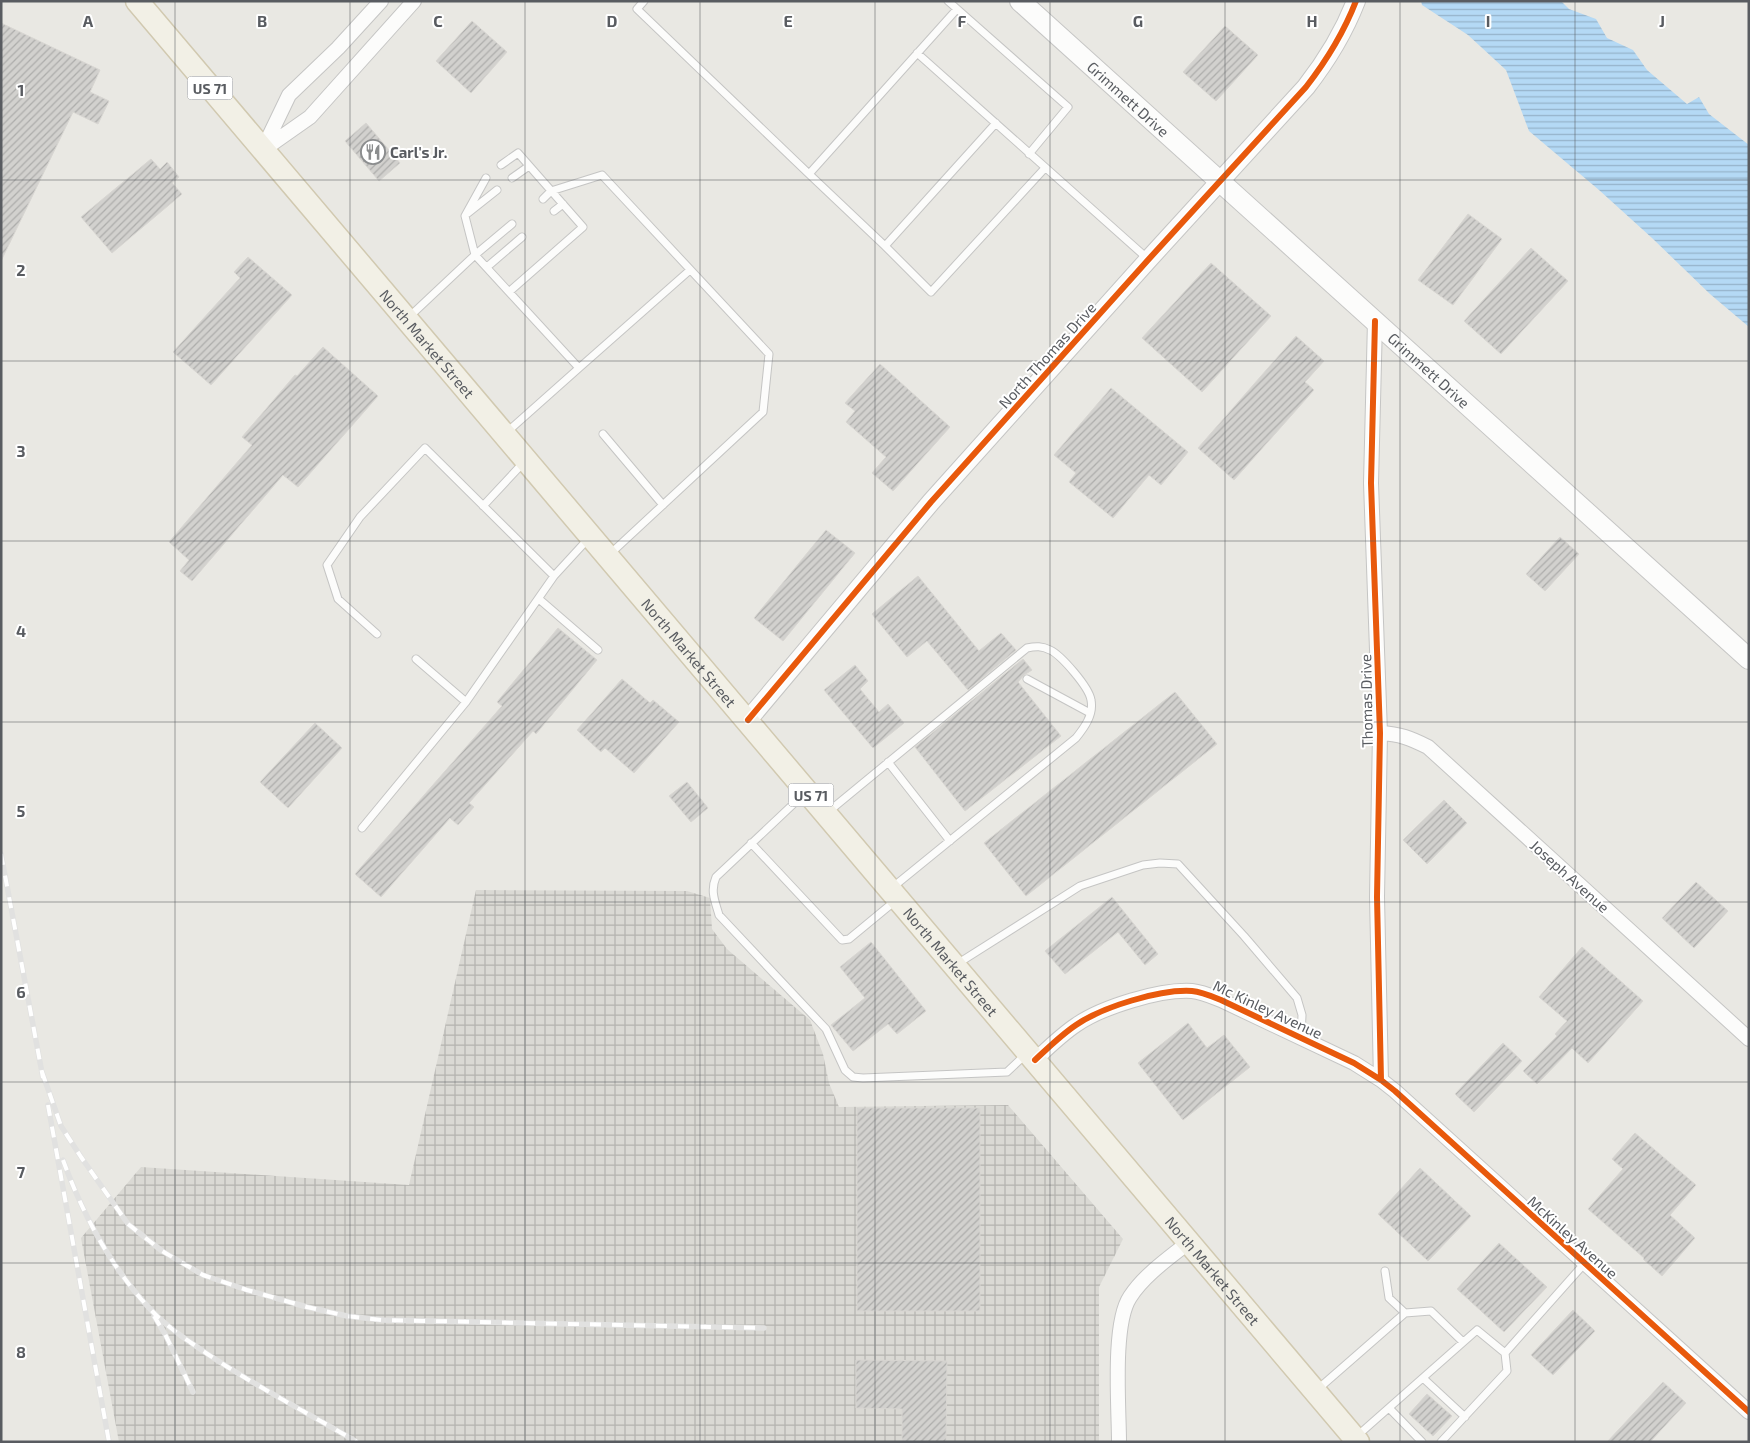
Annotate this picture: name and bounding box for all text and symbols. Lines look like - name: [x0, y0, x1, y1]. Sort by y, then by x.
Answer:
- text: A: [83, 11, 94, 30]
- text: B: [257, 11, 267, 30]
- text: C: [433, 11, 443, 30]
- text: D: [607, 11, 618, 30]
- text: E: [783, 11, 793, 30]
- text: F: [958, 11, 967, 30]
- text: G: [1133, 11, 1143, 30]
- text: H: [1306, 11, 1318, 30]
- text: I: [1486, 11, 1490, 30]
- text: J: [1659, 11, 1665, 30]
- street label: Grimmett Drive: [1084, 57, 1173, 140]
- road number: US 71: [188, 76, 232, 100]
- text: 1: [18, 80, 24, 99]
- restaurant icon: Carl's Jr.: [360, 139, 386, 165]
- place label: Carl's Jr.: [390, 143, 447, 161]
- text: 2: [16, 260, 26, 279]
- street label: North Market Street: [376, 286, 478, 402]
- street label: North Thomas Drive: [995, 298, 1099, 412]
- street label: Grimmett Drive: [1384, 329, 1474, 412]
- text: 3: [16, 441, 26, 460]
- street label: North Market Street: [638, 595, 740, 711]
- text: 4: [16, 621, 26, 640]
- street label: Thomas Drive: [1356, 654, 1376, 748]
- road number: US 71: [788, 784, 834, 806]
- text: 5: [17, 801, 26, 820]
- street label: Joseph Avenue: [1527, 836, 1613, 916]
- street label: North Market Street: [900, 904, 1002, 1020]
- street label: Mc Kinley Avenue: [1211, 976, 1325, 1042]
- text: 6: [16, 982, 26, 1001]
- text: 7: [17, 1162, 26, 1181]
- street label: McKinley Avenue: [1524, 1192, 1622, 1282]
- street label: North Market Street: [1162, 1213, 1264, 1329]
- text: 8: [16, 1342, 26, 1361]

